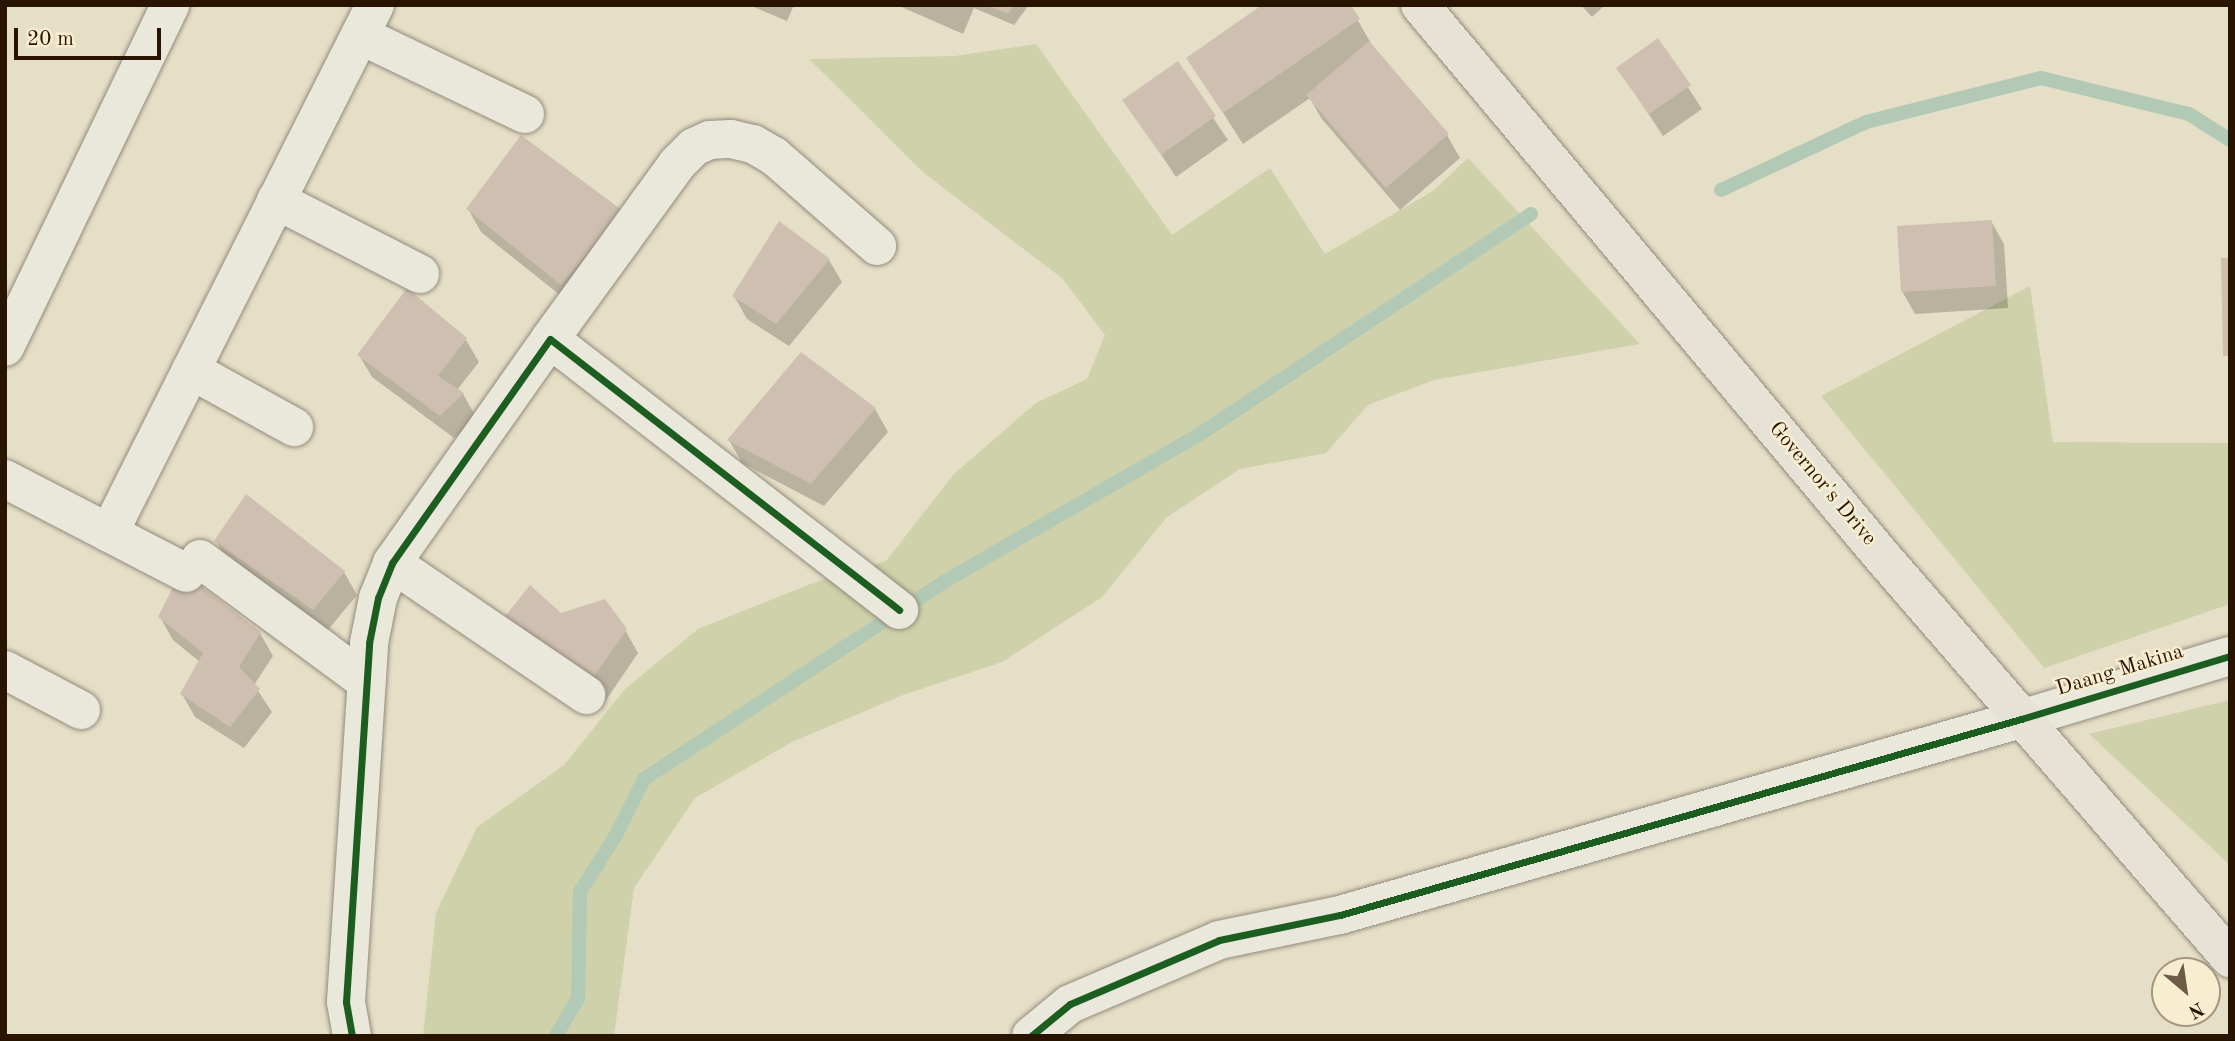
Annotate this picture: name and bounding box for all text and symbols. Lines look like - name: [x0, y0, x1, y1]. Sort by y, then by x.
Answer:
- scale bar: [18, 14, 164, 58]
- text: 20 m: [27, 29, 74, 50]
- street label: Governor's Drive: [1763, 417, 1881, 551]
- street label: Daang Makina: [2053, 640, 2187, 702]
- north arrow: [2151, 957, 2221, 1027]
- text: N: [2184, 997, 2206, 1021]

